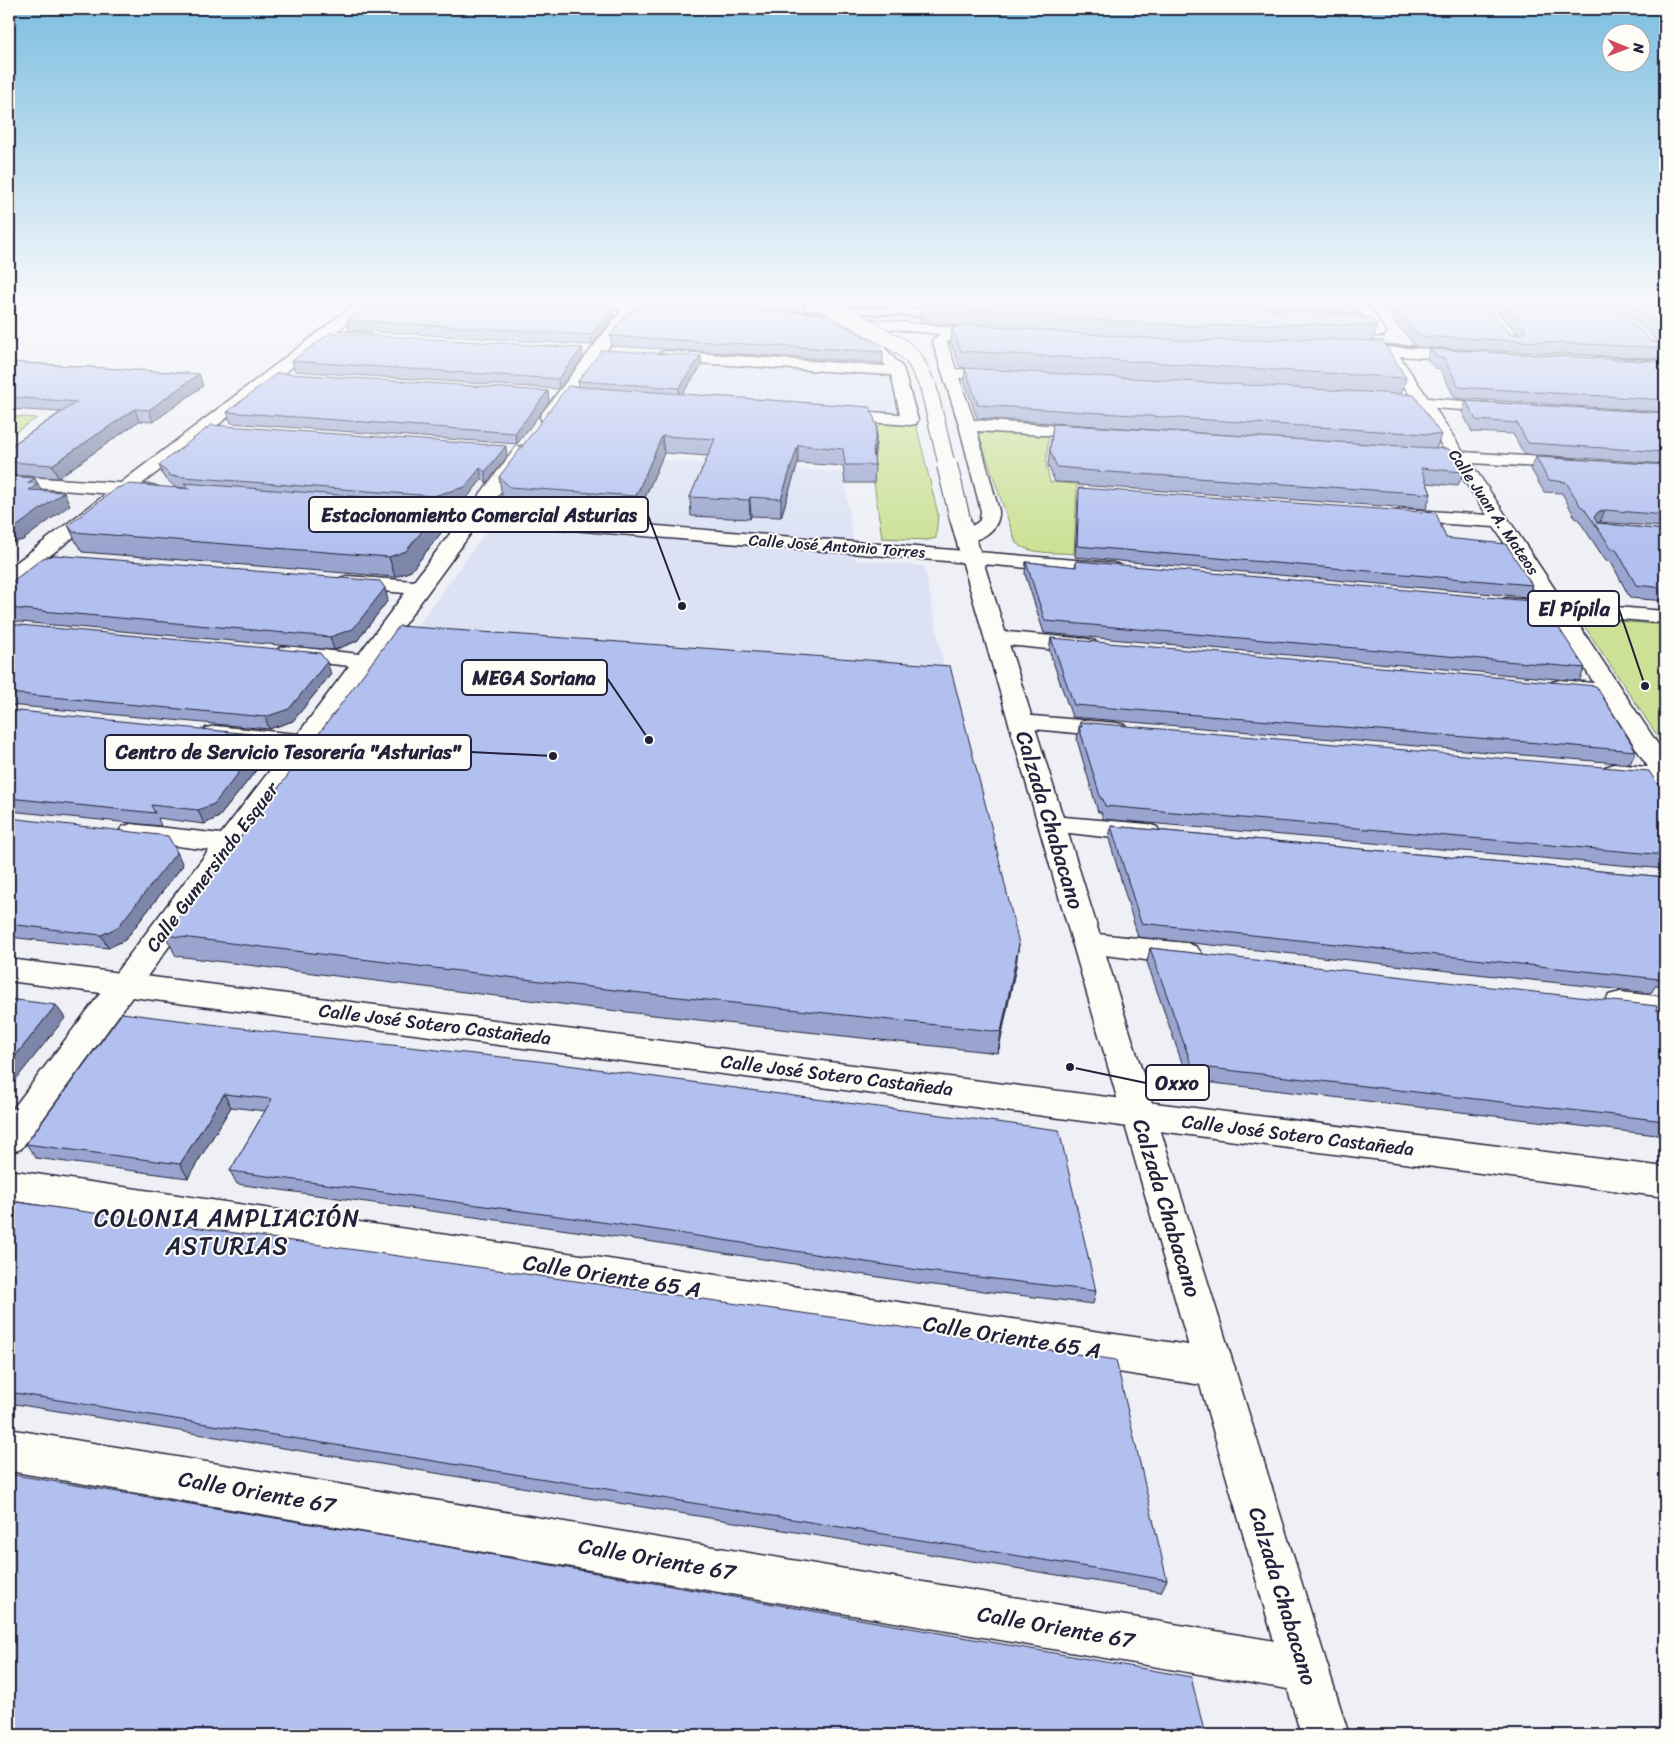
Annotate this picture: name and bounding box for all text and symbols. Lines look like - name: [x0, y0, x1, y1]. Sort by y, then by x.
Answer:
- north arrow: [1602, 22, 1652, 72]
- text: N: [1626, 42, 1651, 54]
- street label: Calle Juan A. Mateos: [1441, 443, 1548, 582]
- callout: Estacionamiento Comercial Asturias: [309, 497, 648, 532]
- text: Estacionamiento Comercial Asturias: [321, 498, 638, 533]
- street label: Calle José Antonio Torres: [748, 525, 927, 567]
- callout: El Pípila: [1528, 591, 1619, 626]
- text: El Pípila: [1538, 592, 1611, 627]
- callout: MEGA Soriana: [462, 660, 607, 695]
- text: MEGA Soriana: [471, 661, 596, 696]
- street label: Calzada Chabacano: [1004, 726, 1096, 914]
- callout: Centro de Servicio Tesorería "Asturias": [105, 735, 471, 770]
- text: Centro de Servicio Tesorería "Asturias": [115, 735, 462, 770]
- street label: Calle Gumersindo Esquer: [137, 774, 288, 959]
- street label: Calle José Sotero Castañeda: [317, 993, 553, 1055]
- street label: Calle José Sotero Castañeda: [719, 1044, 955, 1106]
- callout: Oxxo: [1146, 1065, 1209, 1100]
- text: Oxxo: [1155, 1066, 1200, 1101]
- street label: Calle José Sotero Castañeda: [1180, 1104, 1416, 1166]
- street label: Calzada Chabacano: [1121, 1114, 1213, 1302]
- district label: COLONIA AMPLIACIÓN ASTURIAS: [94, 1197, 360, 1267]
- street label: Calle Oriente 65 A: [520, 1243, 704, 1309]
- street label: Calle Oriente 65 A: [920, 1304, 1104, 1370]
- street label: Calle Oriente 67: [176, 1459, 340, 1525]
- street label: Calzada Chabacano: [1237, 1502, 1329, 1690]
- street label: Calle Oriente 67: [576, 1526, 740, 1592]
- street label: Calle Oriente 67: [975, 1594, 1139, 1660]

